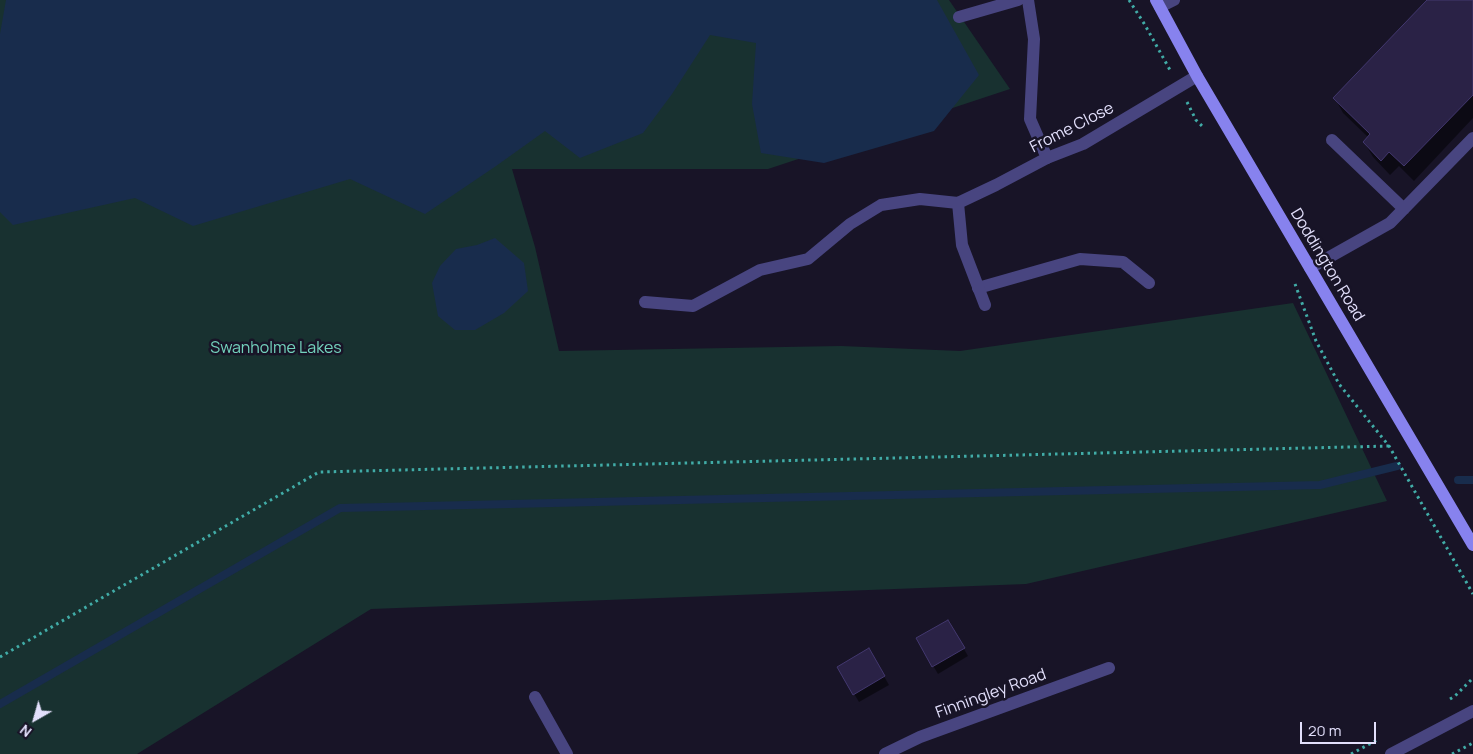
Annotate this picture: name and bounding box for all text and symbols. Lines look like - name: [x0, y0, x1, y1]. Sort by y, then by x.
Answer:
- street label: Frome Close: [1027, 99, 1117, 157]
- street label: Doddington Road: [1286, 205, 1368, 325]
- park label: Swanholme Lakes: [210, 339, 342, 359]
- street label: Finningley Road: [933, 665, 1049, 723]
- north arrow: [10, 694, 60, 744]
- scale bar: [1303, 712, 1379, 744]
- text: 20 m: [1308, 720, 1341, 741]
- text: N: [16, 721, 35, 742]

